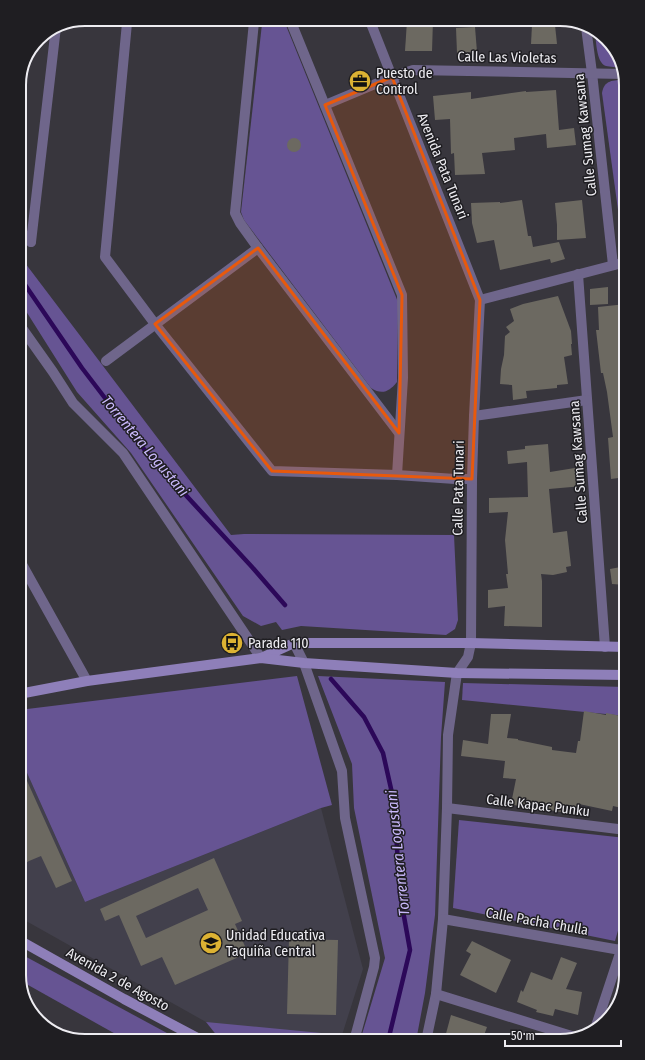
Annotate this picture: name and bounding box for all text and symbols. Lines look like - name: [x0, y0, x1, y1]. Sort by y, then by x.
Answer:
- street label: Calle Las Violetas: [457, 48, 557, 67]
- place label: Puesto de Control: [376, 65, 433, 98]
- office icon: Puesto de Control: [347, 68, 373, 94]
- street label: Calle Sumag Kawsana: [571, 73, 600, 197]
- street label: Avenida Pata Tunari: [413, 111, 472, 222]
- water label: Torrentera Logustani: [97, 392, 193, 500]
- street label: Calle Sumag Kawsana: [566, 400, 591, 524]
- street label: Calle Pata Tunari: [449, 440, 468, 536]
- bus stop icon: Parada 110: [219, 630, 245, 656]
- place label: Parada 110: [248, 635, 308, 652]
- water label: Torrentera Logustani: [382, 789, 414, 917]
- street label: Calle Kapac Punku: [485, 791, 591, 820]
- street label: Calle Pacha Chulla: [484, 904, 590, 939]
- place label: Unidad Educativa Taquiña Central: [226, 927, 325, 960]
- school or university icon: Unidad Educativa Taquiña Central: [198, 930, 224, 956]
- street label: Avenida 2 de Agosto: [63, 944, 172, 1015]
- scale bar: [505, 1022, 621, 1048]
- text: 50 m: [511, 1029, 535, 1043]

